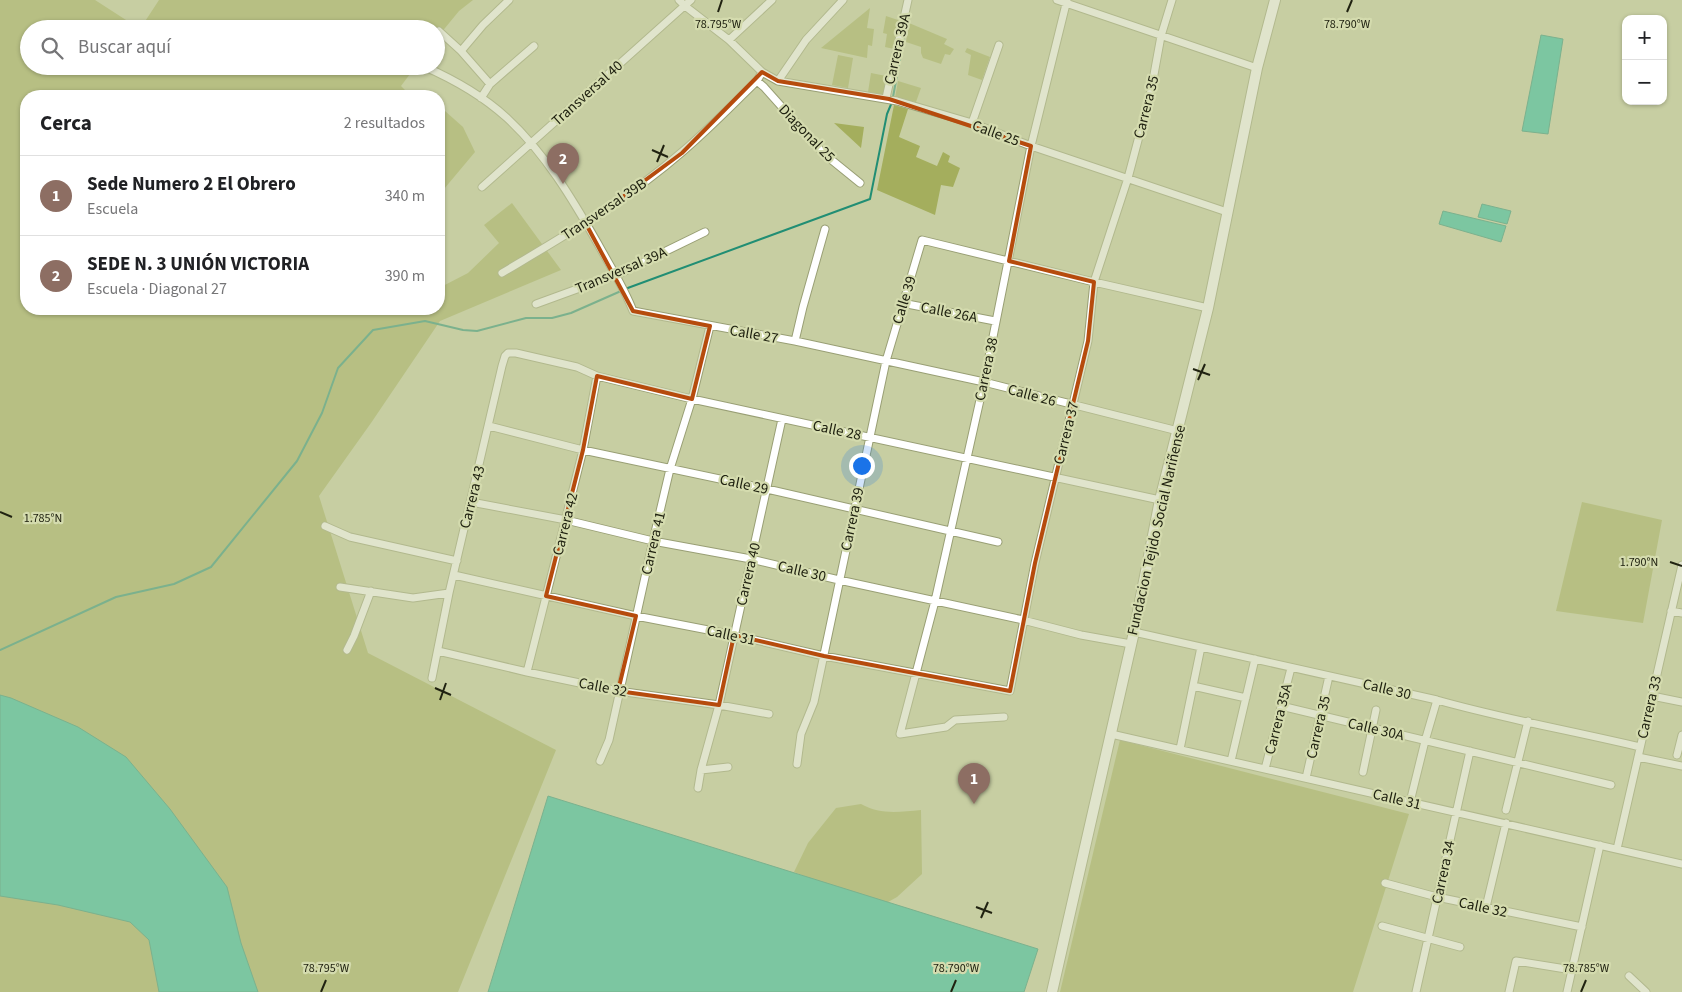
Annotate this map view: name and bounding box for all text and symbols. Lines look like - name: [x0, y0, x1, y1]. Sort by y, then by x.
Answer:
- street label: Carrera 39A: [879, 11, 916, 87]
- map controls: [1622, 15, 1667, 105]
- button: +: [1622, 15, 1667, 60]
- text: 78.795°W: [695, 16, 742, 33]
- text: 78.790°W: [1324, 16, 1371, 33]
- search box: [20, 20, 445, 75]
- icon: search: [38, 34, 66, 62]
- text: Buscar aquí: [78, 34, 171, 61]
- street label: Transversal 40: [547, 56, 628, 131]
- button: −: [1622, 60, 1667, 105]
- street label: Carrera 35: [1129, 73, 1164, 141]
- street label: Diagonal 25: [774, 100, 840, 167]
- text: Cerca: [40, 108, 92, 138]
- text: 2 resultados: [344, 112, 425, 134]
- street label: Calle 25: [969, 115, 1023, 152]
- pin: 2: [547, 143, 579, 184]
- text: Sede Numero 2 El Obrero: [87, 171, 296, 198]
- street label: Transversal 39B: [558, 173, 651, 246]
- text: 1: [52, 185, 60, 207]
- text: 340 m: [385, 185, 425, 207]
- text: Escuela: [87, 198, 138, 220]
- street label: Transversal 39A: [572, 241, 671, 299]
- text: SEDE N. 3 UNIÓN VICTORIA: [87, 251, 309, 278]
- text: 2: [52, 265, 60, 287]
- text: 390 m: [385, 265, 425, 287]
- street label: Calle 39: [887, 274, 922, 327]
- text: Escuela · Diagonal 27: [87, 278, 227, 300]
- street label: Calle 26A: [919, 297, 980, 328]
- street label: Calle 27: [728, 320, 780, 349]
- street label: Carrera 38: [970, 336, 1003, 403]
- street label: Calle 26: [1005, 379, 1058, 412]
- street label: Carrera 37: [1049, 399, 1084, 467]
- street label: Calle 28: [811, 415, 863, 446]
- street label: Fundacion Tejido Social Nariñense: [1122, 423, 1191, 637]
- your location: [849, 453, 875, 479]
- street label: Carrera 43: [455, 463, 490, 531]
- street label: Calle 29: [718, 469, 770, 500]
- street label: Carrera 39: [836, 486, 869, 553]
- street label: Carrera 42: [548, 490, 583, 558]
- street label: Carrera 41: [636, 509, 671, 577]
- text: 1.785°N: [24, 510, 62, 527]
- street label: Carrera 40: [731, 540, 766, 608]
- text: 1.790°N: [1620, 554, 1658, 571]
- street label: Calle 30: [776, 556, 828, 587]
- street label: Calle 31: [705, 620, 757, 651]
- street label: Calle 32: [577, 672, 629, 702]
- street label: Carrera 33: [1632, 673, 1667, 741]
- street label: Calle 30: [1361, 674, 1413, 705]
- street label: Carrera 35A: [1260, 681, 1298, 757]
- street label: Carrera 35: [1301, 693, 1336, 761]
- street label: Calle 30A: [1346, 713, 1407, 746]
- pin: 1: [958, 763, 990, 804]
- street label: Calle 31: [1371, 784, 1423, 815]
- street label: Carrera 34: [1427, 838, 1461, 906]
- street label: Calle 32: [1457, 892, 1509, 923]
- text: 78.795°W: [303, 960, 350, 977]
- text: 78.790°W: [933, 960, 980, 977]
- text: 78.785°W: [1563, 960, 1610, 977]

